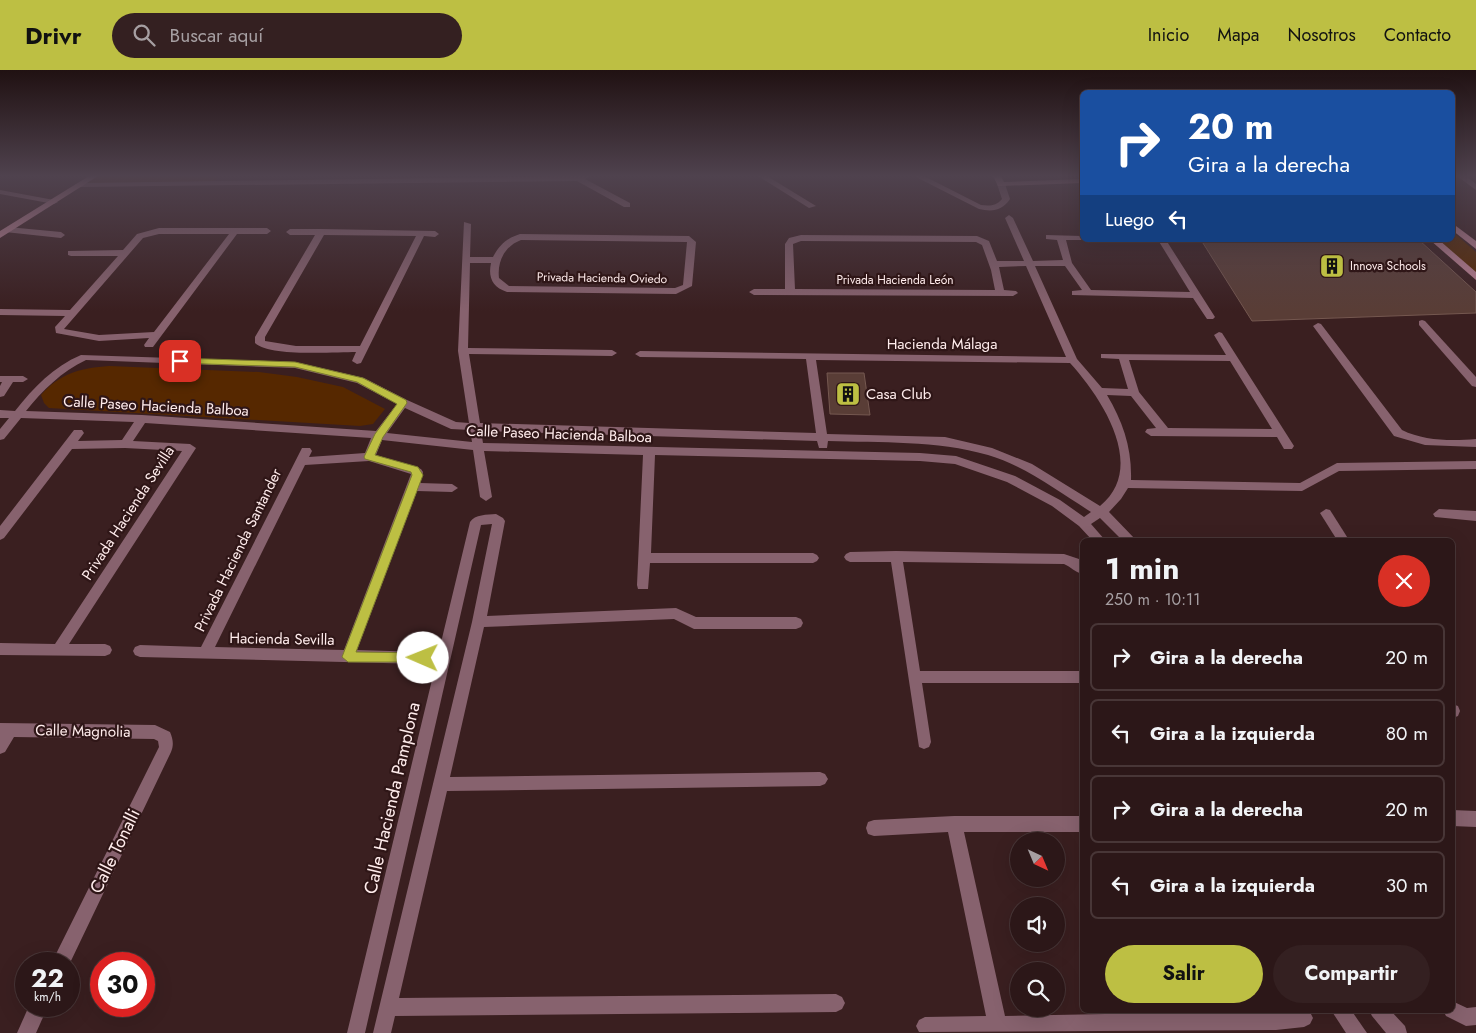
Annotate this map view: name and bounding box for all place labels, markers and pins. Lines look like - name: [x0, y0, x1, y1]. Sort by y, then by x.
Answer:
- building icon: Innova Schools: [1319, 253, 1345, 279]
- place label: Innova Schools: [1350, 257, 1426, 275]
- pin: [159, 340, 201, 382]
- building icon: Casa Club: [835, 381, 861, 407]
- place label: Casa Club: [866, 383, 932, 405]

